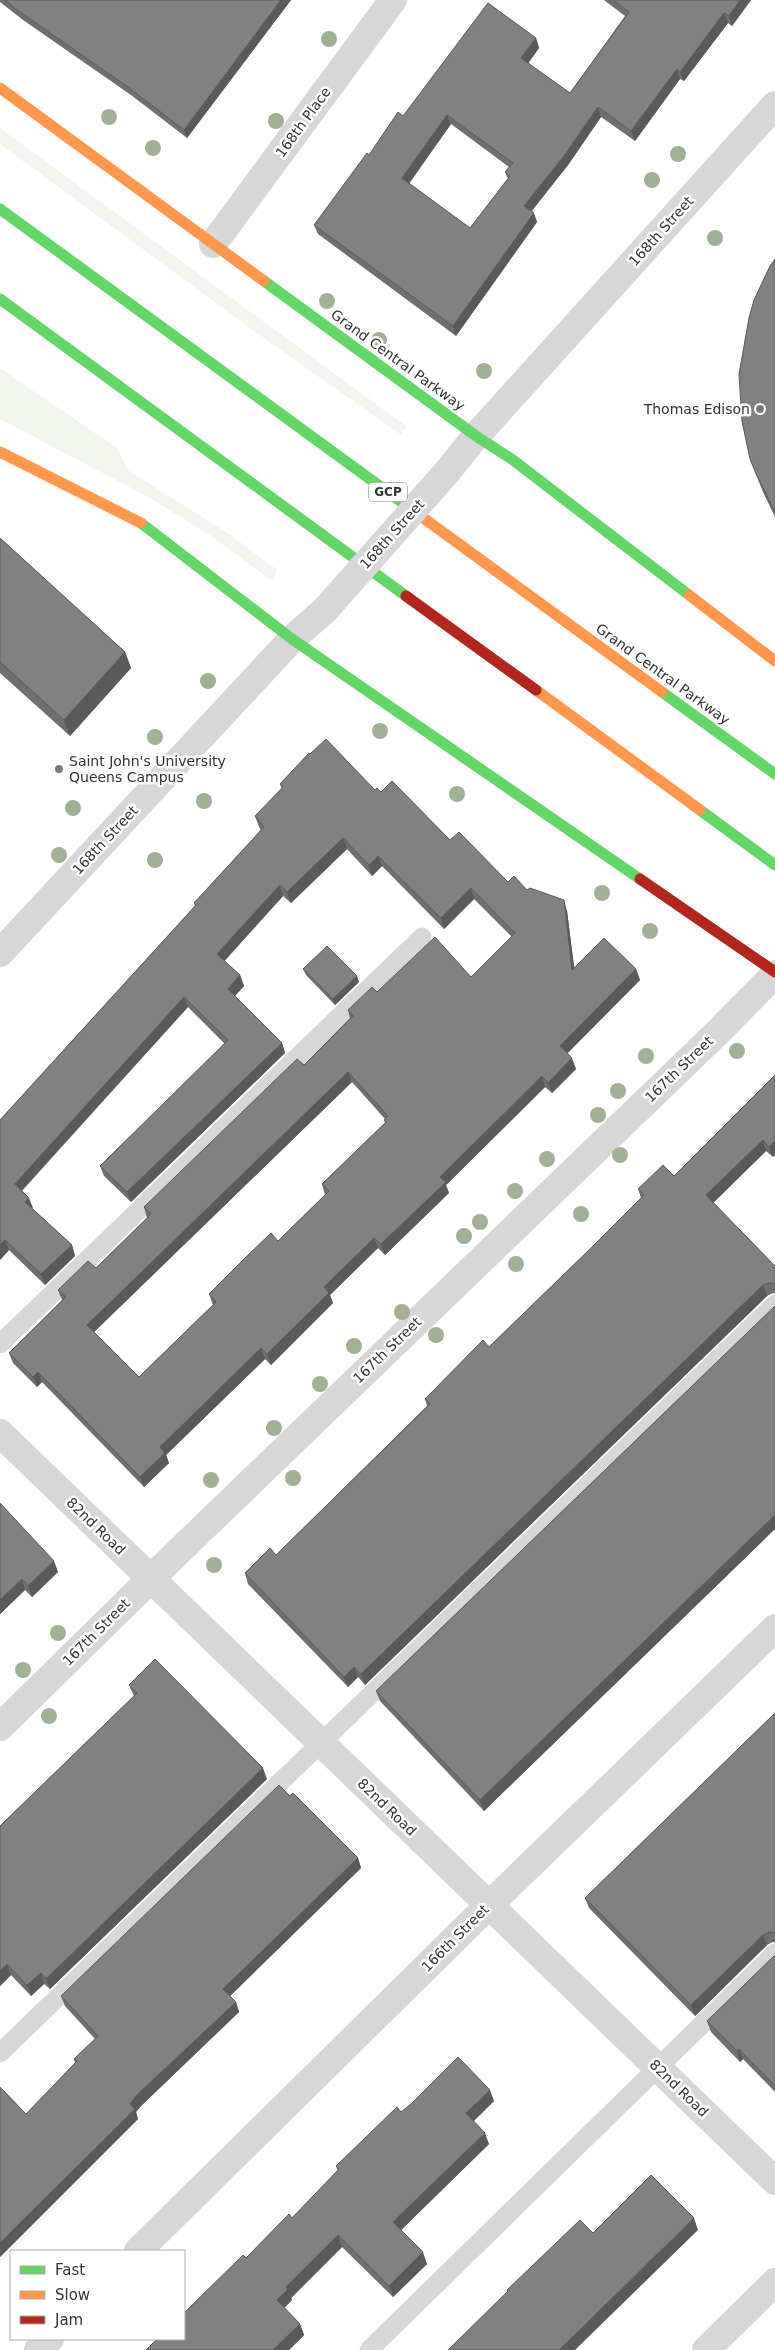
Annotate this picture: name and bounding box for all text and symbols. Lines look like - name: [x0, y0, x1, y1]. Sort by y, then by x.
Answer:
- street label: 168th Place: [272, 84, 334, 160]
- street label: 168th Street: [626, 193, 697, 269]
- street label: Grand Central Parkway: [328, 306, 468, 414]
- place label: Thomas Edison: [643, 401, 750, 417]
- marker: Thomas Edison: [754, 403, 766, 415]
- road number: GCP: [369, 482, 407, 502]
- street label: 168th Street: [357, 496, 428, 572]
- street label: Grand Central Parkway: [593, 620, 733, 728]
- place label: Saint John's University Queens Campus: [69, 753, 226, 785]
- marker: Saint John's University Queens Campus: [53, 763, 65, 775]
- street label: 168th Street: [69, 802, 141, 878]
- street label: 167th Street: [642, 1032, 717, 1105]
- street label: 167th Street: [350, 1313, 425, 1386]
- street label: 82nd Road: [63, 1494, 129, 1558]
- street label: 167th Street: [59, 1595, 133, 1669]
- street label: 82nd Road: [354, 1775, 420, 1839]
- street label: 166th Street: [418, 1901, 492, 1975]
- street label: 82nd Road: [646, 2056, 712, 2120]
- legend: [10, 2250, 185, 2340]
- text: Fast: [55, 2261, 85, 2279]
- text: Slow: [55, 2286, 90, 2304]
- text: Jam: [54, 2311, 83, 2329]

